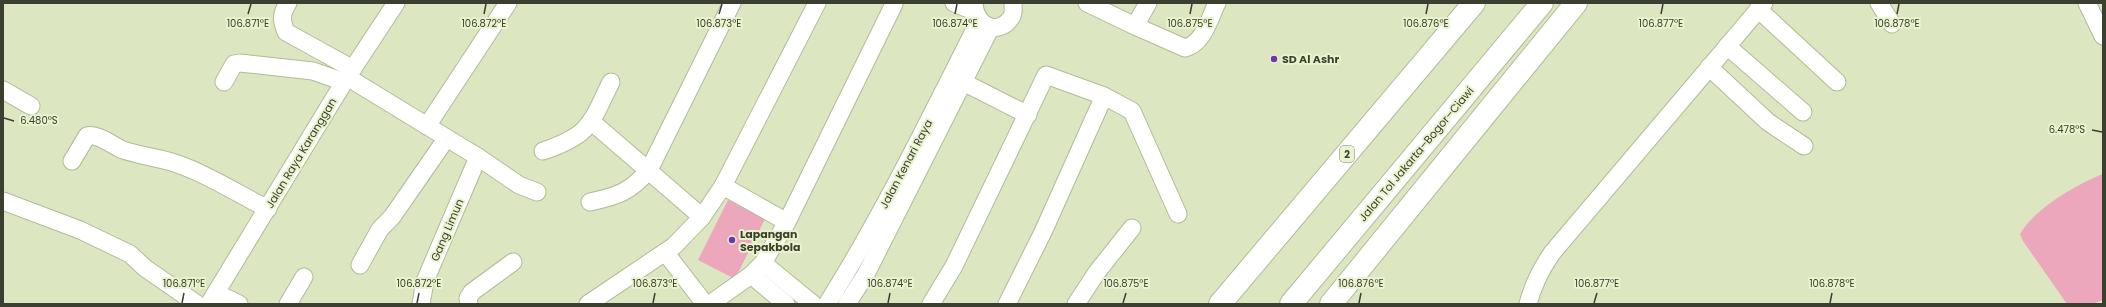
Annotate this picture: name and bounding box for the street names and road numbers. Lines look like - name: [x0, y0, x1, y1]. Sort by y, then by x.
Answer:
- street label: Jalan Tol Jakarta–Bogor–Ciawi: [1355, 83, 1477, 225]
- street label: Jalan Raya Karanggan: [262, 95, 340, 211]
- street label: Jalan Kenari Raya: [876, 117, 936, 211]
- road number: 2: [1340, 146, 1354, 162]
- street label: Gang Limun: [427, 196, 467, 264]

